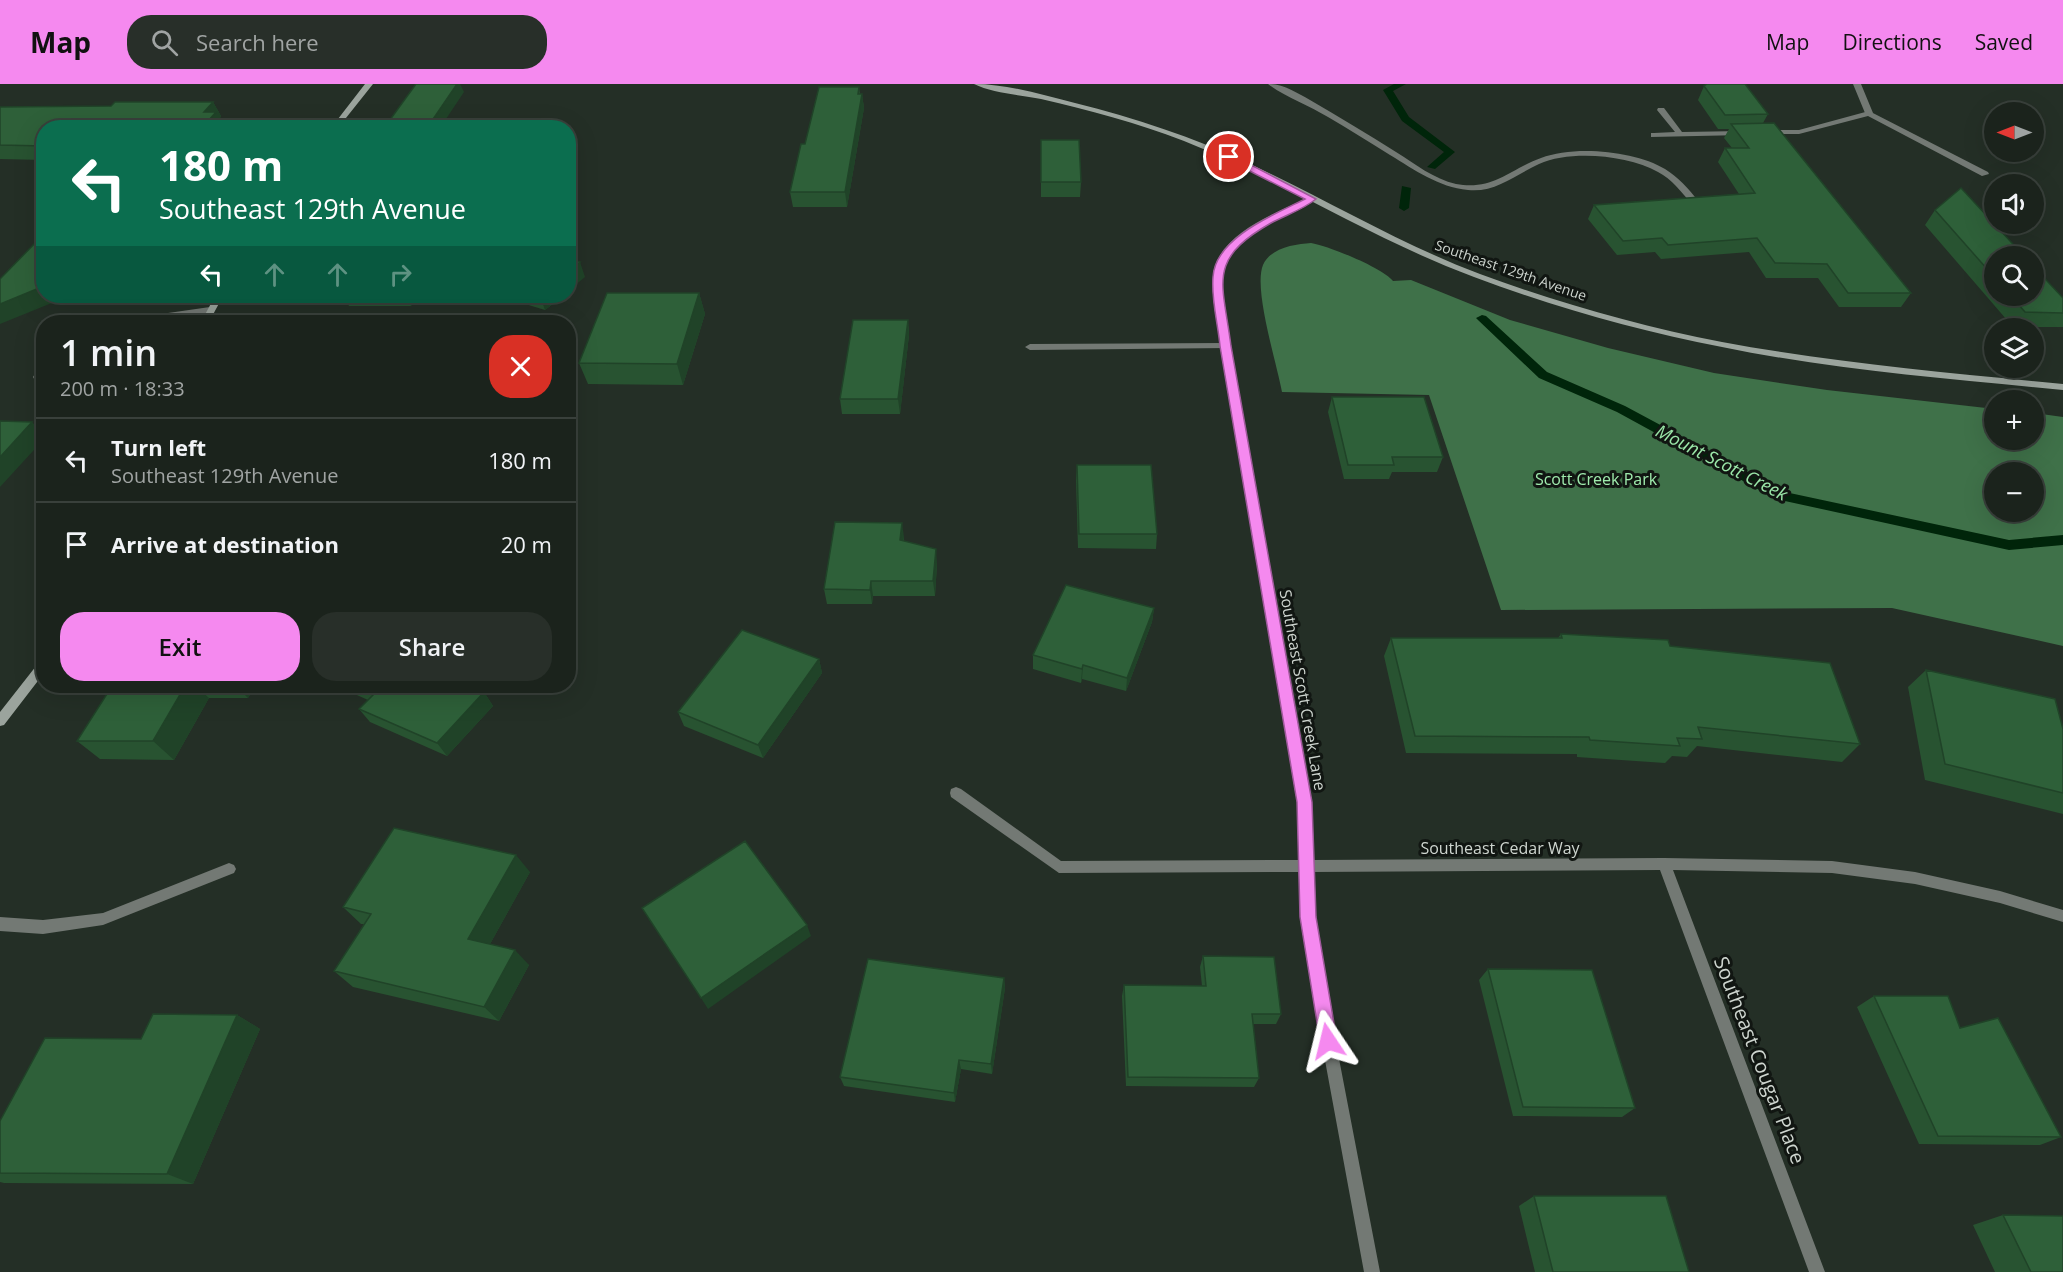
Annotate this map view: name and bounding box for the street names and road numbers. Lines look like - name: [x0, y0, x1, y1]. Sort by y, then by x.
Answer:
- street label: Southeast 129th Avenue: [1433, 235, 1589, 305]
- street label: Southeast Scott Creek Lane: [1274, 588, 1332, 792]
- street label: Southeast Cedar Way: [1420, 837, 1581, 859]
- street label: Southeast Cougar Place: [1708, 952, 1812, 1168]

